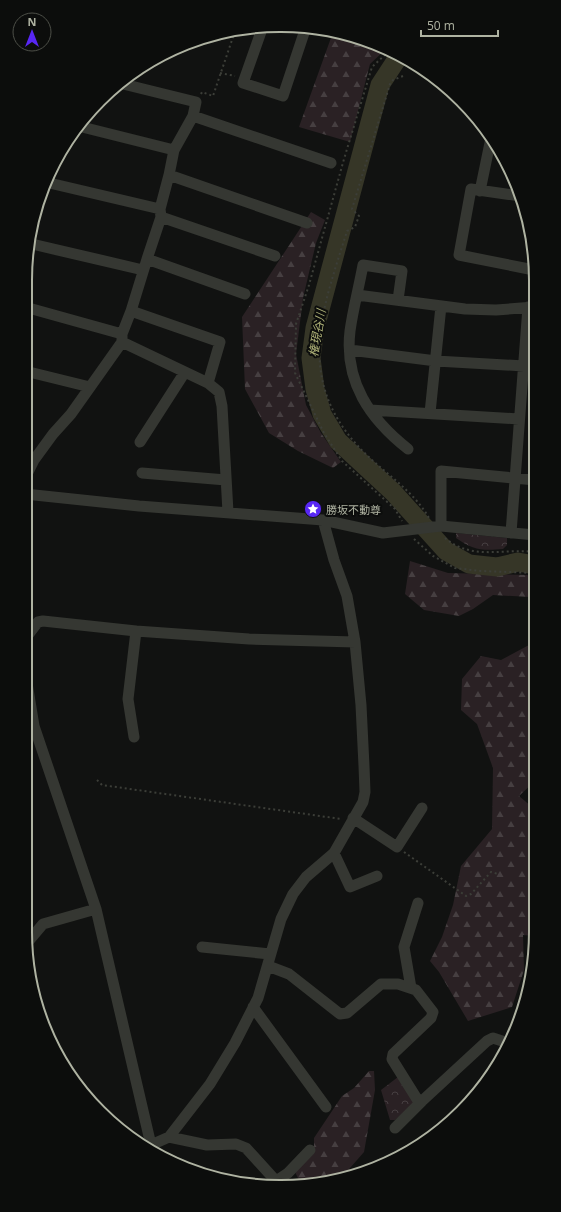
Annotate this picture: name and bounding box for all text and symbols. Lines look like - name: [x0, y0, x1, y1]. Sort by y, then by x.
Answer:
- north arrow: [12, 12, 52, 52]
- scale bar: [421, 12, 498, 38]
- text: N: [28, 14, 36, 29]
- text: 50 m: [427, 17, 455, 34]
- water label: 権現谷川: [304, 306, 330, 358]
- place icon: 勝坂不動尊: [303, 499, 323, 519]
- place label: 勝坂不動尊: [326, 502, 381, 517]

